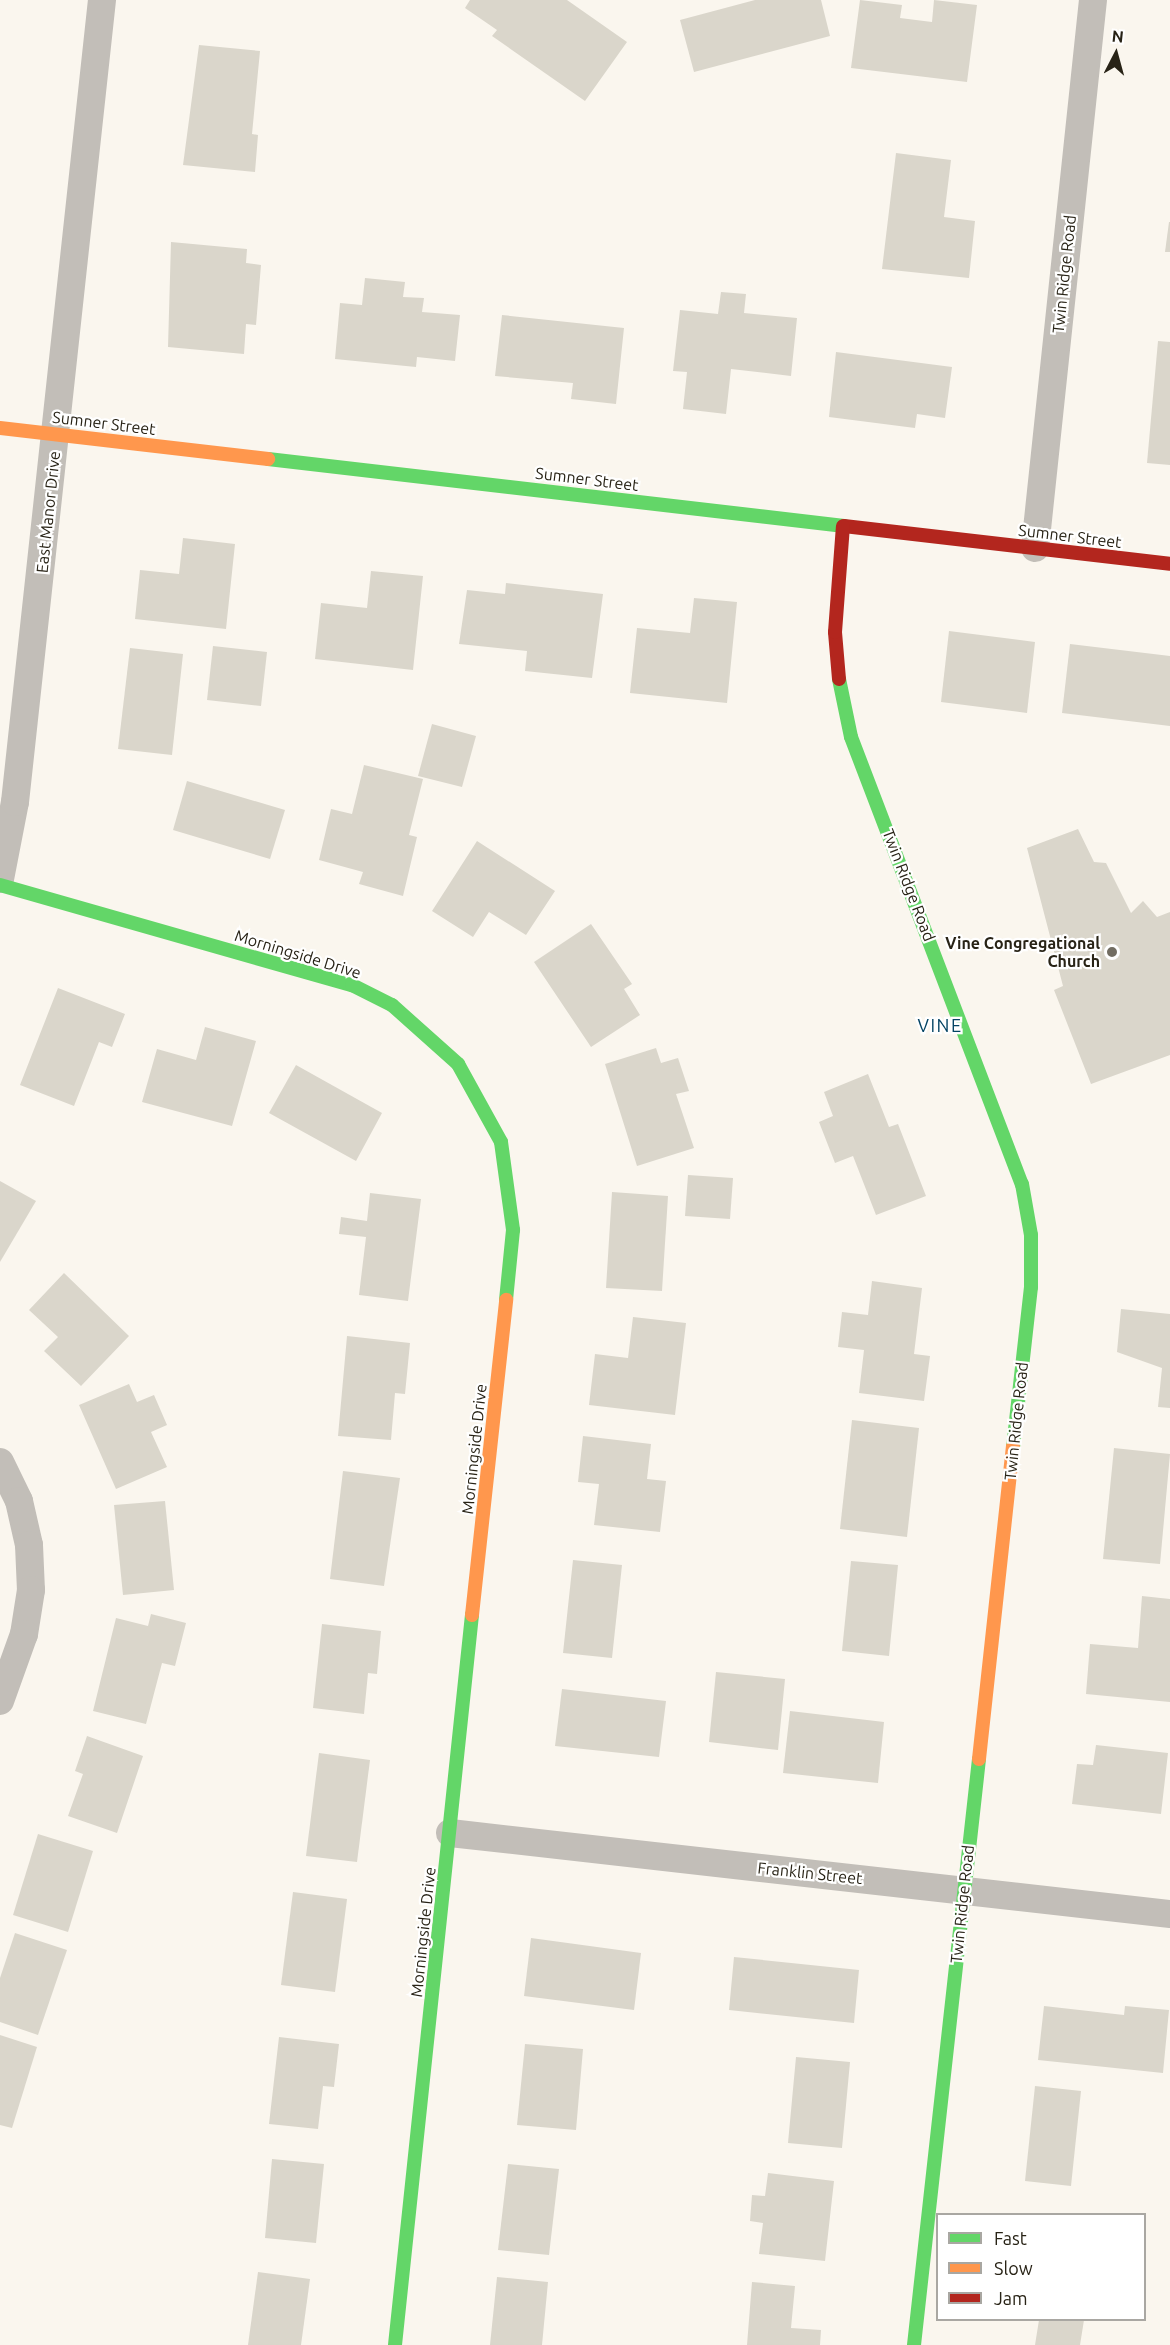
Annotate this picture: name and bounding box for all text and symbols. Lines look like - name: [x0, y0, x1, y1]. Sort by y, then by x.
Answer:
- north arrow: [1086, 24, 1146, 84]
- text: N: [1111, 27, 1125, 46]
- street label: Twin Ridge Road: [1048, 214, 1080, 334]
- street label: Sumner Street: [51, 407, 157, 439]
- street label: East Manor Drive: [32, 450, 64, 574]
- street label: Sumner Street: [534, 463, 640, 495]
- street label: Sumner Street: [1017, 520, 1123, 552]
- street label: Twin Ridge Road: [879, 826, 939, 944]
- street label: Morningside Drive: [232, 926, 364, 982]
- place label: Vine Congregational Church: [945, 933, 1100, 971]
- marker: Vine Congregational Church: [1105, 945, 1119, 959]
- district label: VINE: [918, 1014, 962, 1036]
- street label: Twin Ridge Road: [1000, 1361, 1032, 1481]
- street label: Morningside Drive: [458, 1383, 490, 1515]
- street label: Twin Ridge Road: [946, 1844, 978, 1964]
- street label: Franklin Street: [757, 1858, 863, 1888]
- street label: Morningside Drive: [407, 1866, 439, 1998]
- legend: [936, 2213, 1146, 2321]
- text: Fast: [994, 2228, 1027, 2248]
- text: Slow: [994, 2258, 1033, 2278]
- text: Jam: [994, 2288, 1028, 2308]

